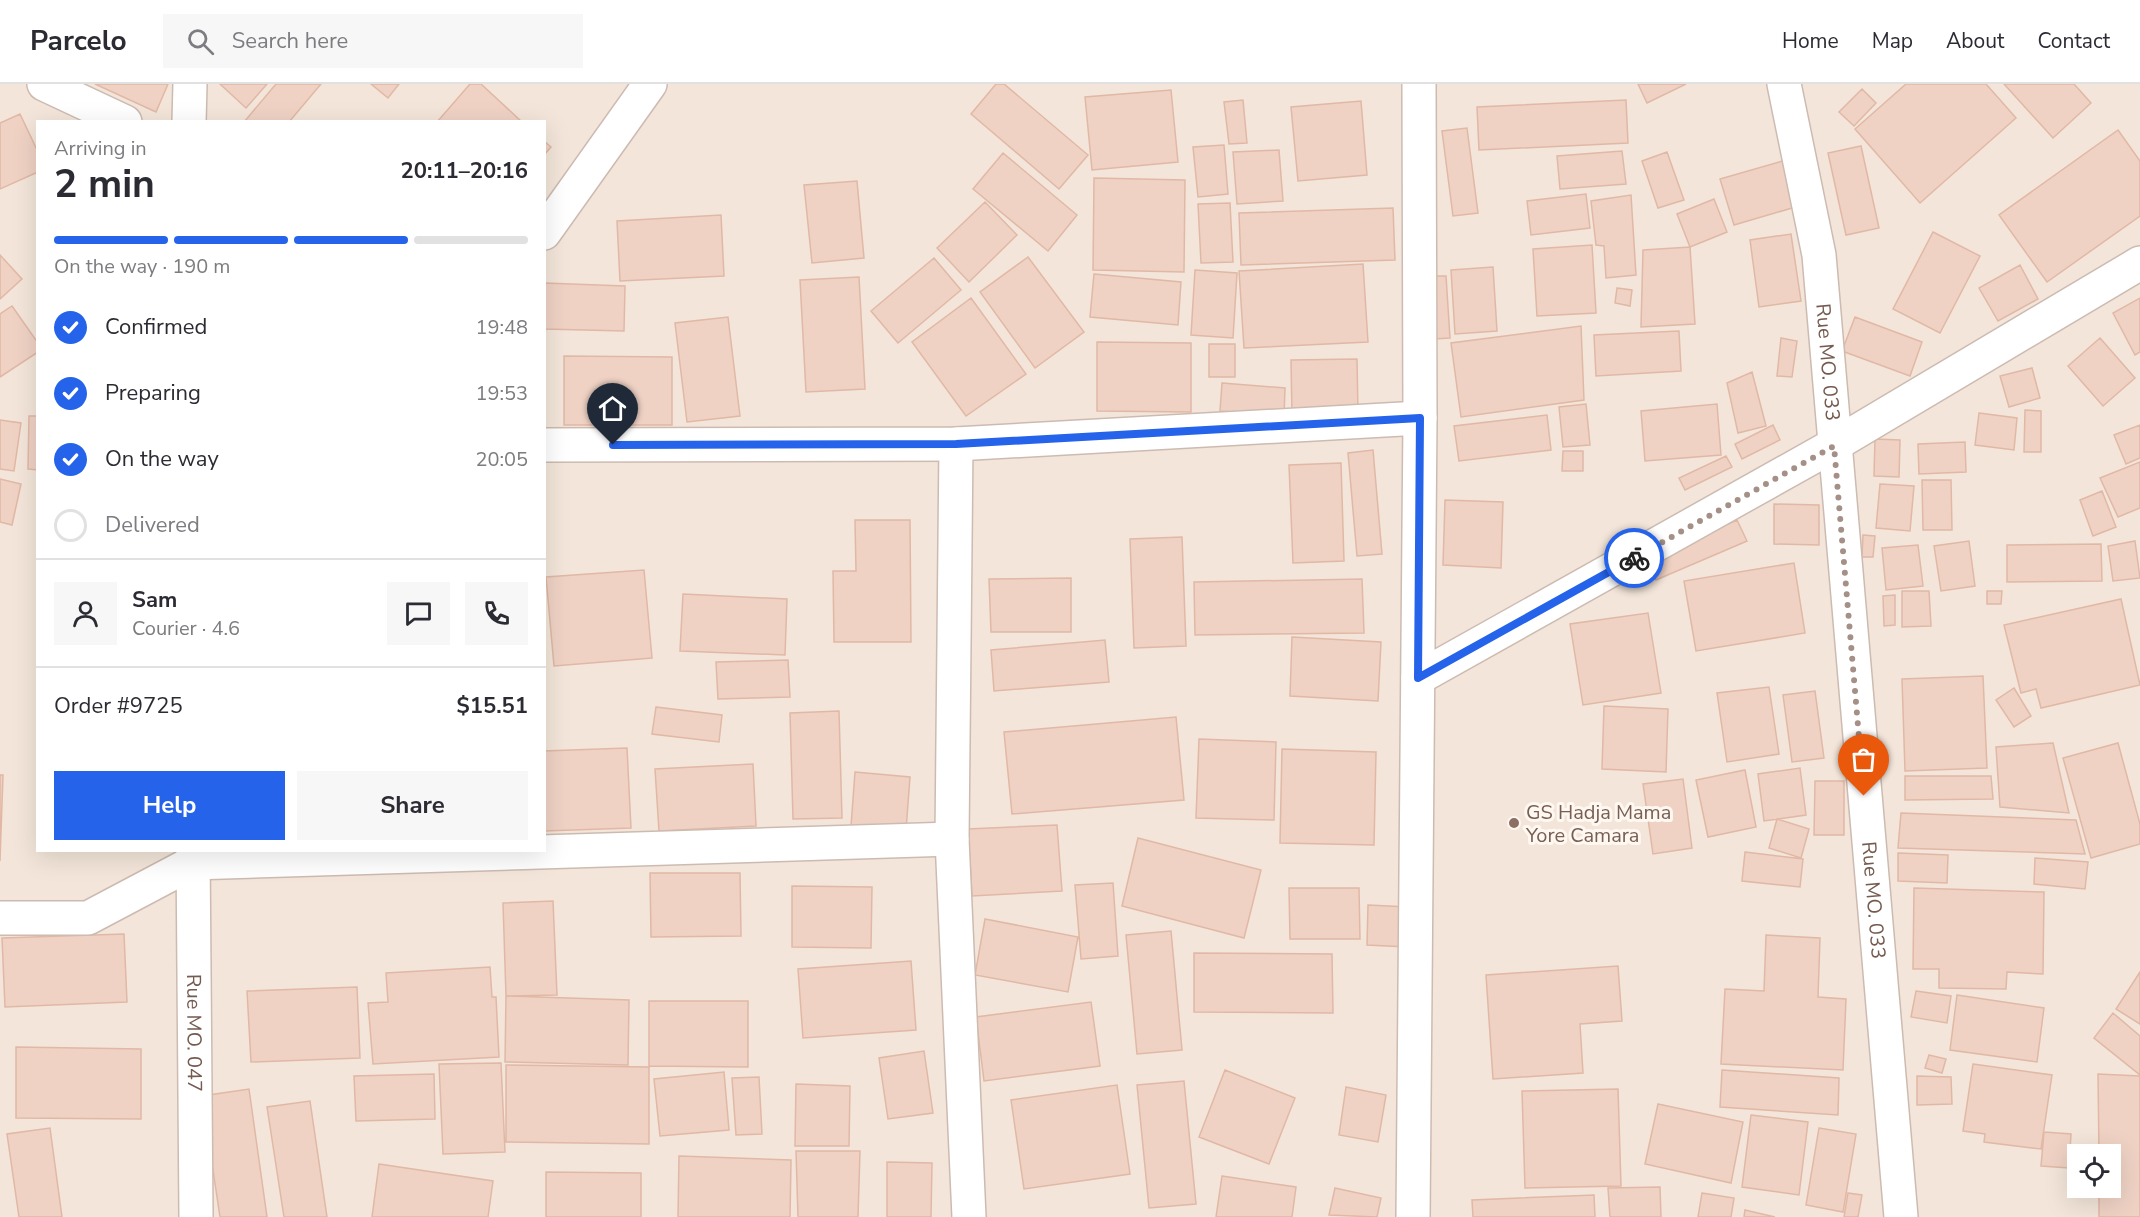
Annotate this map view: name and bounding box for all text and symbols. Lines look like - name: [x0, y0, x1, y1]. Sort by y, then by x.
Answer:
- search box: [163, 14, 583, 68]
- text: Parcelo: [30, 22, 127, 60]
- icon: search: [184, 25, 217, 58]
- text: Search here: [232, 26, 348, 56]
- text: Home: [1782, 27, 1839, 55]
- text: Map: [1872, 27, 1913, 55]
- text: About: [1946, 27, 2004, 55]
- text: Contact: [2037, 27, 2110, 55]
- text: Arriving in: [54, 135, 147, 162]
- text: 20:11–20:16: [400, 156, 528, 186]
- text: 2 min: [54, 158, 155, 211]
- text: On the way · 190 m: [54, 253, 230, 280]
- street label: Rue MO. 033: [1810, 302, 1847, 422]
- icon: check: [54, 311, 87, 344]
- text: Confirmed: [105, 312, 207, 342]
- text: 19:48: [475, 314, 528, 341]
- icon: check: [54, 377, 87, 410]
- text: Preparing: [105, 378, 201, 408]
- text: 19:53: [475, 380, 528, 407]
- pin: [587, 383, 638, 445]
- icon: home: [596, 392, 629, 425]
- icon: check: [54, 443, 87, 476]
- text: On the way: [105, 444, 219, 474]
- text: 20:05: [475, 446, 528, 473]
- text: Delivered: [105, 510, 200, 540]
- courier: [1604, 528, 1664, 588]
- icon: bike: [1618, 542, 1651, 575]
- button: person: [54, 582, 117, 645]
- button: chat: [387, 582, 450, 645]
- button: phone: [465, 582, 528, 645]
- text: Sam: [132, 585, 177, 615]
- text: Courier · 4.6: [132, 615, 240, 642]
- text: Order #9725: [54, 691, 183, 721]
- text: $15.51: [457, 691, 528, 721]
- pin: [1838, 734, 1889, 796]
- icon: bag: [1847, 743, 1880, 776]
- button: Help: [54, 771, 285, 840]
- button: Share: [297, 771, 528, 840]
- place label: GS Hadja Mama Yore Camara: [1525, 799, 1671, 849]
- marker: GS Hadja Mama Yore Camara: [1507, 816, 1521, 830]
- street label: Rue MO. 033: [1856, 840, 1892, 960]
- street label: Rue MO. 047: [181, 974, 208, 1092]
- map controls: [2067, 1144, 2121, 1198]
- button: locate: [2067, 1144, 2121, 1198]

